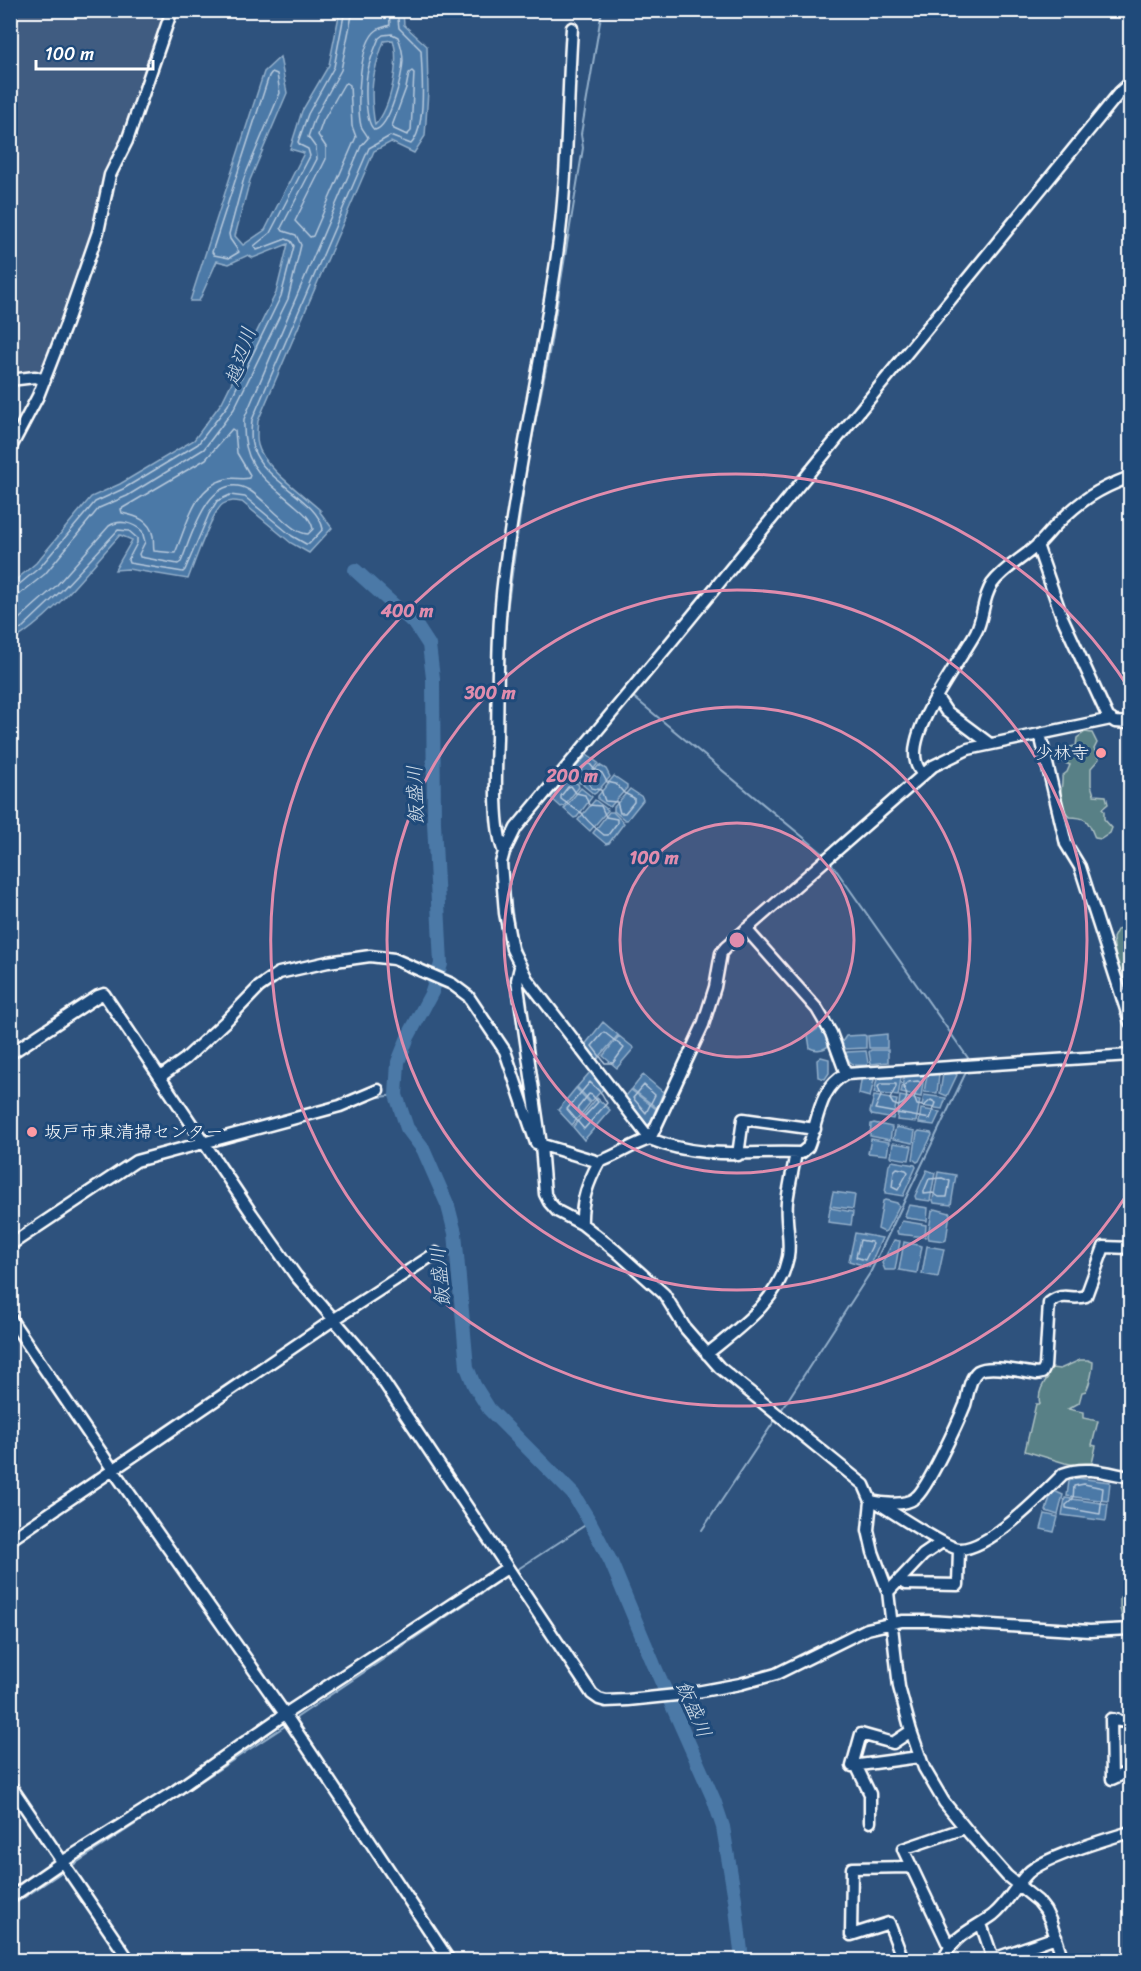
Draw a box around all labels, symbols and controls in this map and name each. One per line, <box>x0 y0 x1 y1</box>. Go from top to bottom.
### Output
scale bar <box>36 33 153 71</box>
text: 100 m <box>45 38 94 70</box>
water label: 越辺川 <box>214 322 266 391</box>
text: 400 m <box>380 595 433 627</box>
text: 300 m <box>463 677 516 709</box>
place label: 少林寺 <box>1035 737 1089 769</box>
marker: 少林寺 <box>1094 746 1108 760</box>
text: 200 m <box>545 760 598 792</box>
water label: 飯盛川 <box>397 764 434 826</box>
text: 100 m <box>630 842 679 874</box>
centre of rings <box>727 930 747 950</box>
place label: 坂戸市東清掃センター <box>44 1116 223 1148</box>
marker: 坂戸市東清掃センター <box>25 1125 39 1139</box>
water label: 飯盛川 <box>420 1246 461 1308</box>
water label: 飯盛川 <box>666 1675 721 1744</box>

